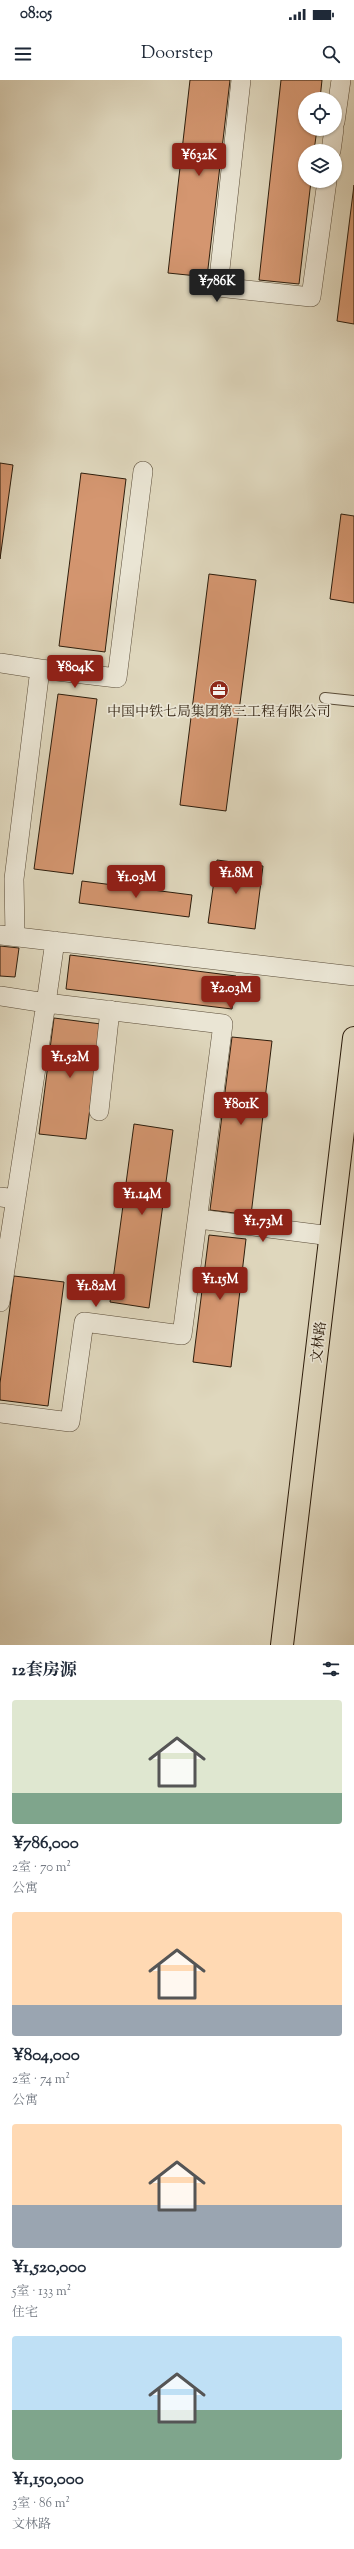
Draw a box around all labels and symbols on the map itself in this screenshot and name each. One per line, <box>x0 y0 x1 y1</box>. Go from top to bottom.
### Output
pin: ¥632K <box>171 143 227 177</box>
pin: ¥786K <box>189 269 245 303</box>
pin: ¥804K <box>47 655 103 689</box>
office icon: 中国中铁七局集团第三工程有限公司 <box>208 679 230 701</box>
place label: 中国中铁七局集团第三工程有限公司 <box>107 703 331 723</box>
pin: ¥1.8M <box>208 861 264 895</box>
pin: ¥1.03M <box>103 865 169 899</box>
pin: ¥2.03M <box>198 976 264 1010</box>
pin: ¥1.52M <box>37 1045 103 1079</box>
pin: ¥801K <box>213 1092 269 1126</box>
pin: ¥1.14M <box>109 1182 175 1216</box>
pin: ¥1.73M <box>230 1209 296 1243</box>
pin: ¥1.15M <box>187 1267 253 1301</box>
pin: ¥1.82M <box>63 1274 129 1308</box>
street label: 文林路 <box>308 1320 332 1364</box>

